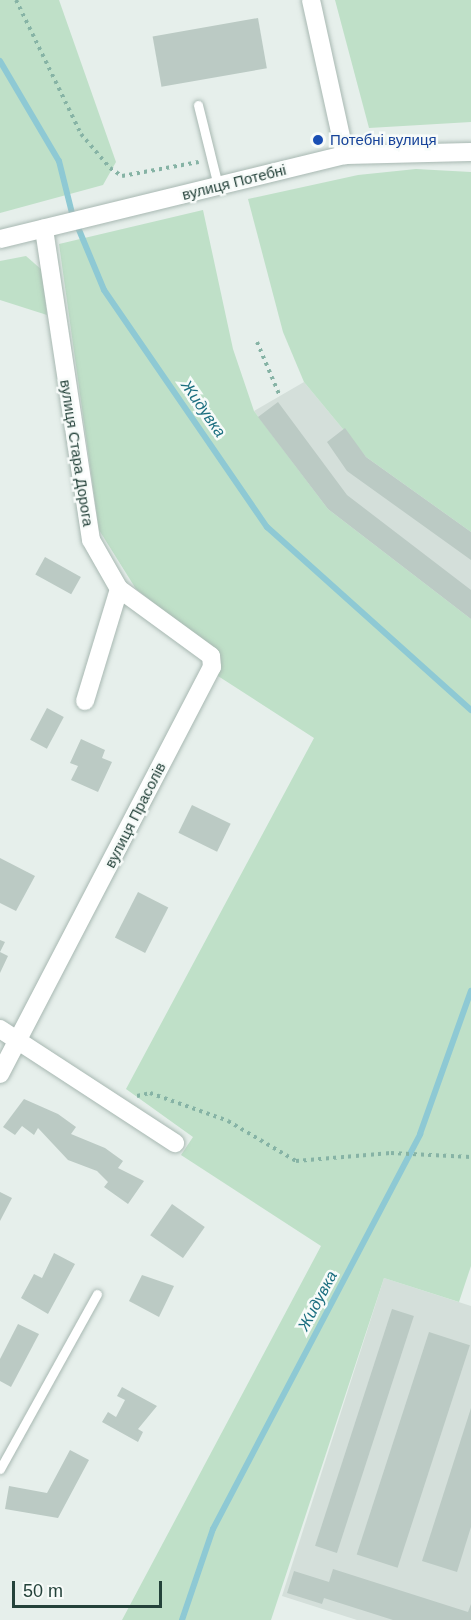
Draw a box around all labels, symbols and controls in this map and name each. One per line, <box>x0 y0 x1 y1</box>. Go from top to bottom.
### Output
place label: Потебні вулиця <box>330 131 437 149</box>
marker: Потебні вулиця <box>311 133 325 147</box>
street label: вулиця Потебні <box>180 160 288 204</box>
water label: Жидувка <box>176 377 230 441</box>
street label: вулиця Стара Дорога <box>57 378 97 528</box>
street label: вулиця Прасолів <box>101 759 169 871</box>
water label: Жидувка <box>294 1268 342 1334</box>
scale bar <box>15 1569 165 1607</box>
text: 50 m <box>23 1581 63 1601</box>

